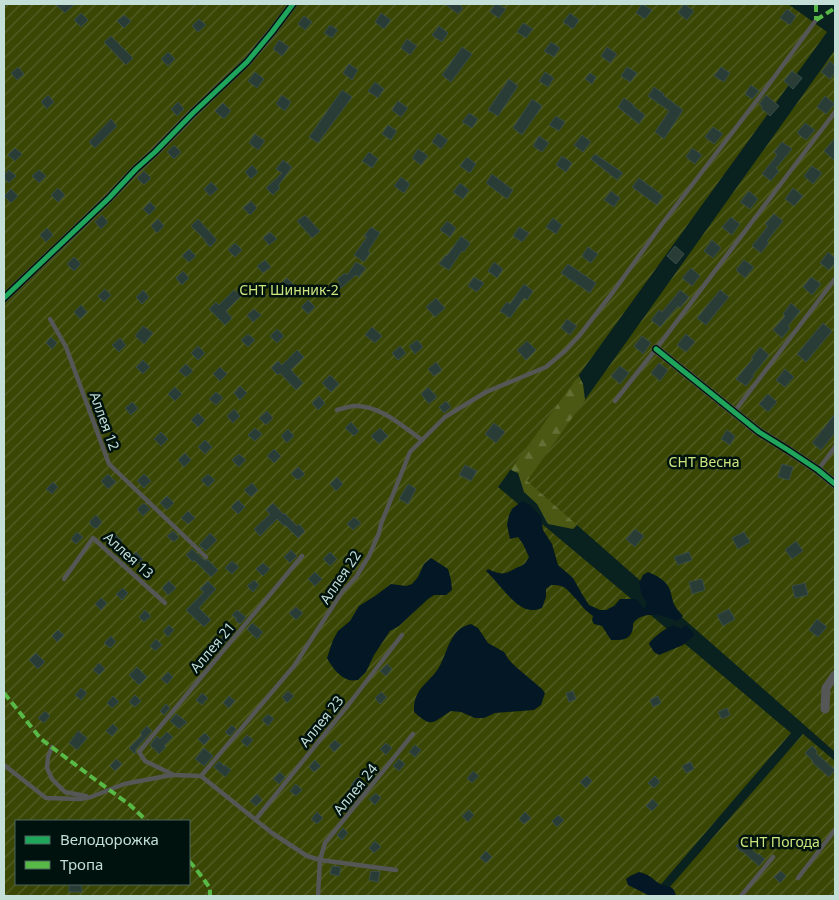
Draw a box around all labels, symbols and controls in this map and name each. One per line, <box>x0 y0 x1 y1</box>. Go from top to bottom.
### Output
park label: СНТ Шинник-2 <box>239 280 339 299</box>
street label: Аллея 12 <box>86 389 124 453</box>
park label: СНТ Весна <box>669 452 739 471</box>
street label: Аллея 13 <box>100 528 158 582</box>
street label: Аллея 22 <box>315 547 365 607</box>
street label: Аллея 21 <box>185 618 239 676</box>
street label: Аллея 23 <box>295 691 347 751</box>
street label: Аллея 24 <box>329 759 381 819</box>
legend <box>15 820 190 885</box>
text: Велодорожка <box>60 829 159 849</box>
park label: СНТ Погода <box>740 832 820 851</box>
text: Тропа <box>60 854 103 874</box>

